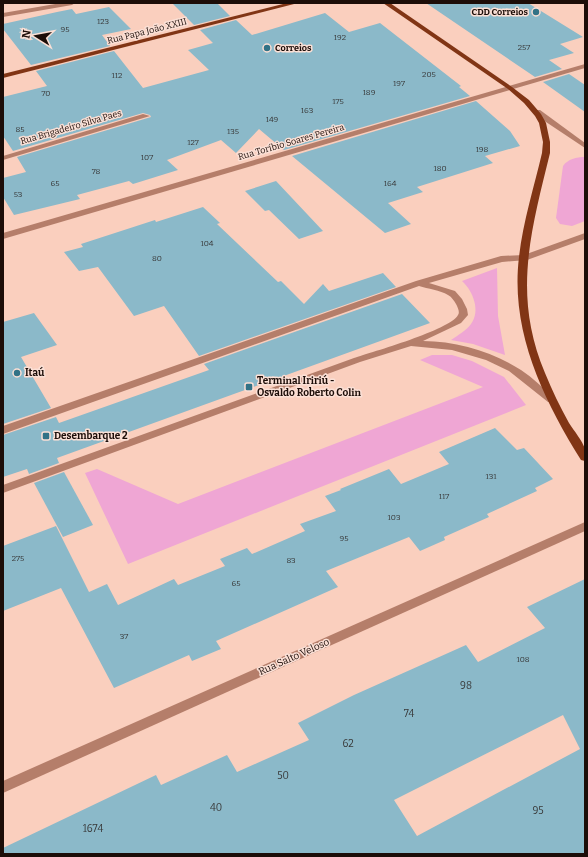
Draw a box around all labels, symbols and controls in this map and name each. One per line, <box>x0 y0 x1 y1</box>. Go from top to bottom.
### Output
place label: CDD Correios <box>472 7 529 17</box>
marker: CDD Correios <box>531 7 541 17</box>
north arrow <box>16 16 56 56</box>
street label: Rua Papa João XXIII <box>106 16 188 46</box>
house number: 123 <box>97 17 110 26</box>
house number: 95 <box>61 25 69 34</box>
text: N <box>19 28 34 40</box>
house number: 192 <box>334 33 346 42</box>
marker: Correios <box>262 43 272 53</box>
place label: Correios <box>275 43 312 53</box>
house number: 257 <box>518 43 530 52</box>
house number: 205 <box>422 70 436 79</box>
house number: 112 <box>112 71 122 80</box>
house number: 197 <box>393 79 405 88</box>
house number: 189 <box>363 88 376 97</box>
house number: 70 <box>42 89 51 98</box>
house number: 175 <box>332 97 344 106</box>
house number: 163 <box>301 106 314 115</box>
street label: Rua Brigadeiro Silva Paes <box>19 108 123 146</box>
house number: 149 <box>266 115 279 124</box>
street label: Rua Toríbio Soares Pereira <box>237 122 345 162</box>
house number: 85 <box>15 125 25 134</box>
house number: 135 <box>227 127 239 136</box>
house number: 127 <box>187 138 199 147</box>
house number: 198 <box>476 145 489 154</box>
house number: 107 <box>141 153 153 162</box>
house number: 180 <box>433 164 447 173</box>
house number: 78 <box>92 167 101 176</box>
house number: 65 <box>51 179 59 188</box>
house number: 164 <box>384 179 397 188</box>
house number: 53 <box>14 190 23 199</box>
house number: 104 <box>200 239 214 248</box>
house number: 80 <box>152 254 162 263</box>
place label: Itaú <box>25 366 45 379</box>
marker: Itaú <box>12 368 22 378</box>
place label: Terminal Iririú - Osvaldo Roberto Colin <box>257 374 361 399</box>
marker: Terminal Iririú - Osvaldo Roberto Colin <box>244 382 254 392</box>
place label: Desembarque 2 <box>54 430 128 442</box>
marker: Desembarque 2 <box>41 431 51 441</box>
house number: 131 <box>485 472 497 481</box>
house number: 117 <box>439 492 449 501</box>
house number: 103 <box>388 513 401 522</box>
house number: 95 <box>340 534 348 543</box>
house number: 275 <box>12 554 24 563</box>
house number: 83 <box>286 556 296 565</box>
house number: 65 <box>232 579 240 588</box>
house number: 37 <box>120 632 128 641</box>
street label: Rua Salto Veloso <box>257 636 332 678</box>
house number: 108 <box>516 655 530 664</box>
house number: 98 <box>460 680 472 692</box>
house number: 74 <box>404 708 415 720</box>
house number: 62 <box>342 738 354 750</box>
house number: 50 <box>277 770 289 782</box>
house number: 40 <box>210 802 222 814</box>
house number: 95 <box>532 805 544 817</box>
house number: 1674 <box>83 823 103 835</box>

